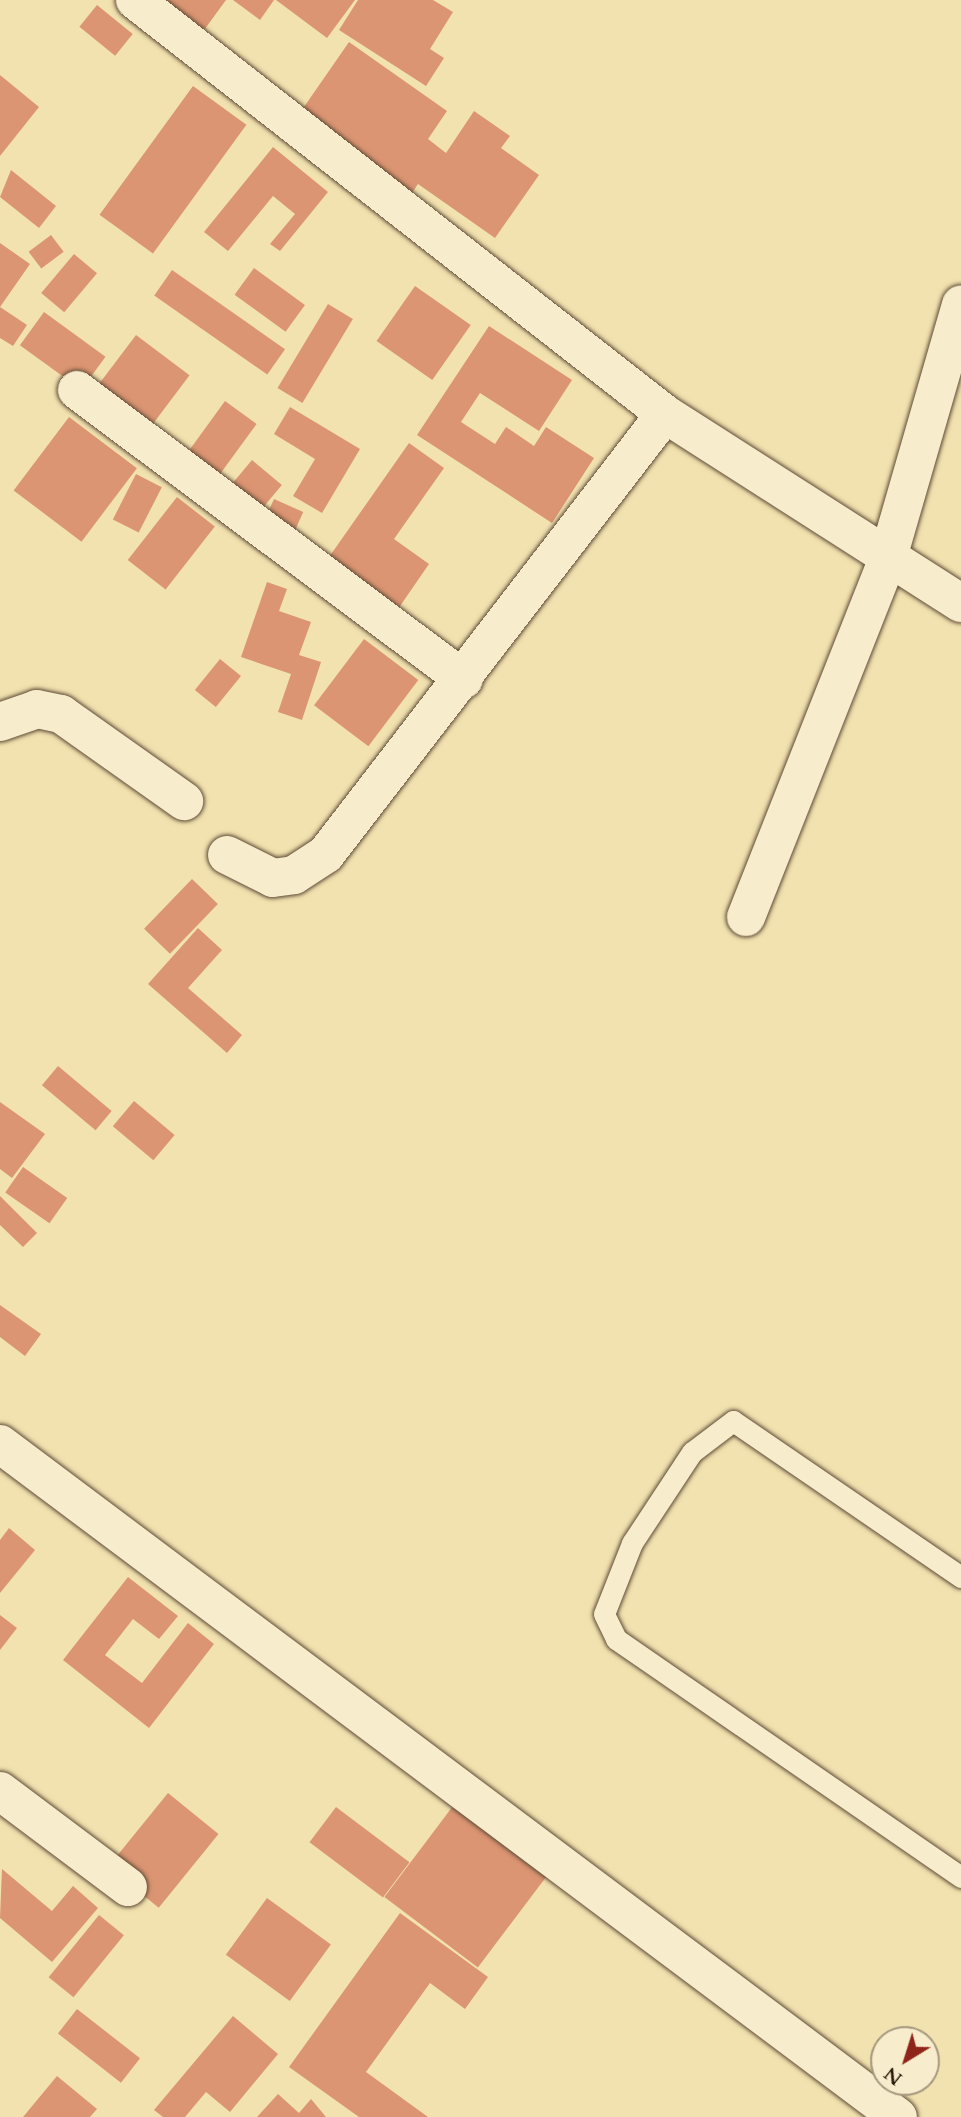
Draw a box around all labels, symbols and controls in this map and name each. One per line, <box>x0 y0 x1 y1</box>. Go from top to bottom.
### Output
north arrow <box>870 2026 940 2096</box>
text: N <box>879 2061 908 2091</box>

